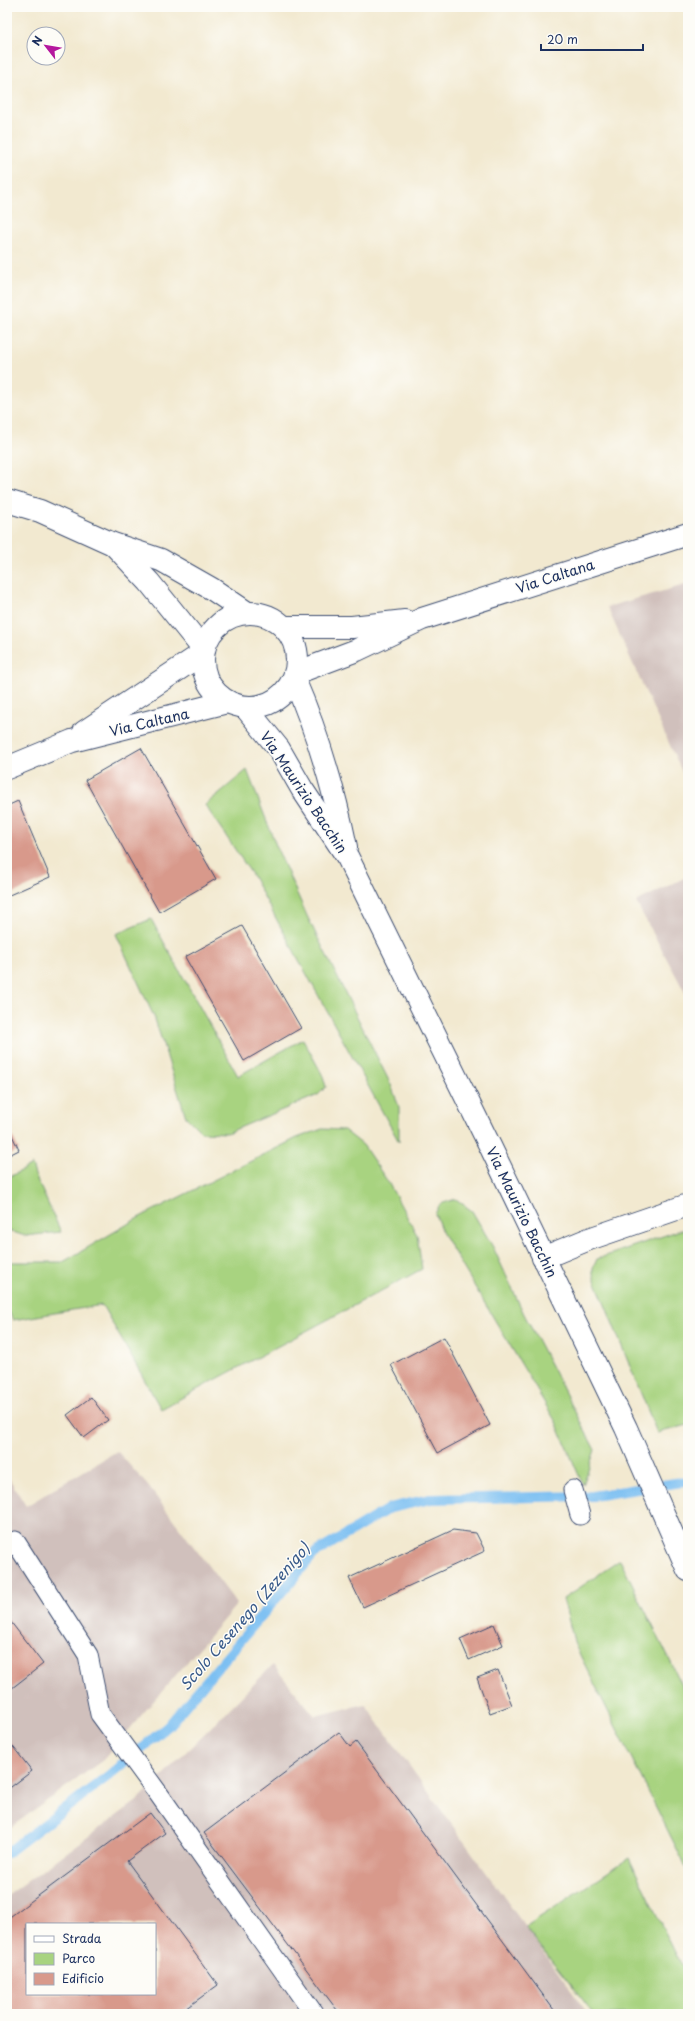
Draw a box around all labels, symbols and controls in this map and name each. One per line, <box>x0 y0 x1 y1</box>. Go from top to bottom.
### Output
north arrow <box>26 26 66 66</box>
scale bar <box>541 26 643 52</box>
text: 20 m <box>547 30 578 48</box>
text: N <box>27 32 47 49</box>
street label: Via Caltana <box>513 553 597 599</box>
street label: Via Caltana <box>107 703 191 741</box>
street label: Via Maurizio Bacchin <box>255 727 353 857</box>
street label: Via Maurizio Bacchin <box>481 1143 563 1281</box>
water label: Scolo Cesenego (Zezenigo) <box>173 1536 315 1695</box>
legend <box>26 1923 156 1995</box>
text: Strada <box>62 1929 102 1947</box>
text: Parco <box>62 1949 96 1967</box>
text: Edificio <box>62 1969 104 1987</box>

